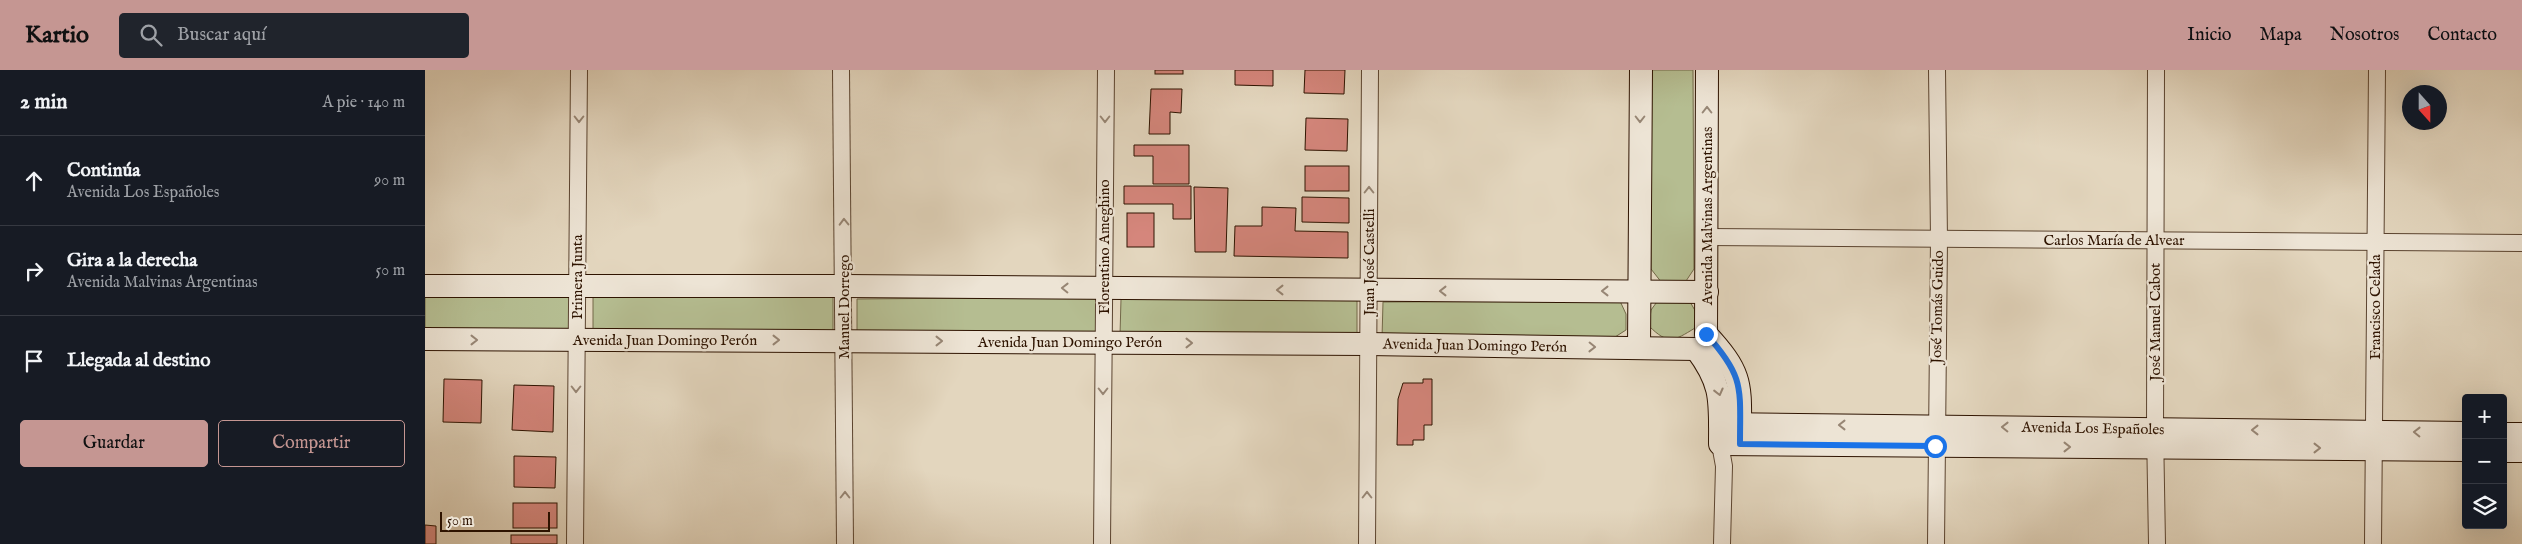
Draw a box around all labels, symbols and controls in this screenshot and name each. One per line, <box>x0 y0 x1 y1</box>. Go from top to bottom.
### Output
search box <box>119 13 469 58</box>
text: Kartio <box>25 20 89 51</box>
icon: search <box>137 21 165 49</box>
text: Buscar aquí <box>177 23 266 47</box>
text: Inicio <box>2187 24 2232 47</box>
text: Mapa <box>2260 24 2302 47</box>
text: Nosotros <box>2330 24 2399 47</box>
text: Contacto <box>2427 24 2497 47</box>
north arrow <box>2402 85 2447 130</box>
text: 2 min <box>20 89 67 116</box>
text: A pie · 140 m <box>323 93 405 113</box>
one-way arrow <box>1702 106 1712 114</box>
one-way arrow <box>574 115 584 123</box>
one-way arrow <box>1100 115 1110 123</box>
one-way arrow <box>1635 115 1645 123</box>
street label: Avenida Malvinas Argentinas <box>1698 127 1717 306</box>
text: Continúa <box>67 159 141 183</box>
icon: ahead <box>20 167 48 195</box>
text: 90 m <box>374 171 405 191</box>
street label: Florentino Ameghino <box>1095 179 1114 315</box>
text: Avenida Los Españoles <box>67 183 219 203</box>
one-way arrow <box>1364 186 1374 194</box>
street label: Juan José Castelli <box>1360 208 1379 318</box>
one-way arrow <box>838 218 849 226</box>
street label: Carlos María de Alvear <box>2044 231 2185 250</box>
street label: Primera Junta <box>568 234 587 319</box>
text: Gira a la derecha <box>67 249 197 273</box>
street label: José Tomás Guido <box>1927 250 1948 366</box>
street label: Francisco Celada <box>2366 254 2385 360</box>
street label: Manuel Dorrego <box>835 255 854 359</box>
icon: right <box>20 257 48 285</box>
text: 50 m <box>376 261 405 281</box>
street label: José Manuel Cabot <box>2146 263 2165 383</box>
text: Avenida Malvinas Argentinas <box>67 273 258 293</box>
one-way arrow <box>1061 283 1069 294</box>
one-way arrow <box>1276 285 1284 295</box>
one-way arrow <box>1439 286 1446 296</box>
one-way arrow <box>1601 286 1609 297</box>
route end <box>1695 323 1718 346</box>
street label: Avenida Juan Domingo Perón <box>572 331 757 350</box>
street label: Avenida Juan Domingo Perón <box>977 333 1162 352</box>
street label: Avenida Juan Domingo Perón <box>1382 334 1567 357</box>
one-way arrow <box>470 335 478 345</box>
one-way arrow <box>772 335 780 345</box>
one-way arrow <box>935 336 943 346</box>
one-way arrow <box>1185 338 1193 348</box>
one-way arrow <box>1588 342 1596 352</box>
icon: arrive <box>20 347 48 375</box>
text: Llegada al destino <box>67 349 210 373</box>
one-way arrow <box>571 385 582 393</box>
one-way arrow <box>1713 387 1724 396</box>
one-way arrow <box>1098 388 1108 396</box>
map controls <box>2462 394 2507 529</box>
button: + <box>2462 394 2507 439</box>
street label: Avenida Los Españoles <box>2020 418 2165 439</box>
button: Guardar <box>20 420 208 467</box>
button: Compartir <box>218 420 405 467</box>
one-way arrow <box>1838 420 1846 430</box>
one-way arrow <box>2000 422 2008 432</box>
one-way arrow <box>2250 425 2258 435</box>
one-way arrow <box>2413 427 2420 437</box>
route start <box>1924 435 1947 458</box>
button: − <box>2462 439 2507 484</box>
one-way arrow <box>2063 442 2071 453</box>
one-way arrow <box>2313 443 2321 453</box>
button: layers <box>2462 484 2507 529</box>
one-way arrow <box>840 491 850 499</box>
one-way arrow <box>1362 491 1372 499</box>
scale bar <box>440 509 550 532</box>
text: 50 m <box>447 512 473 530</box>

